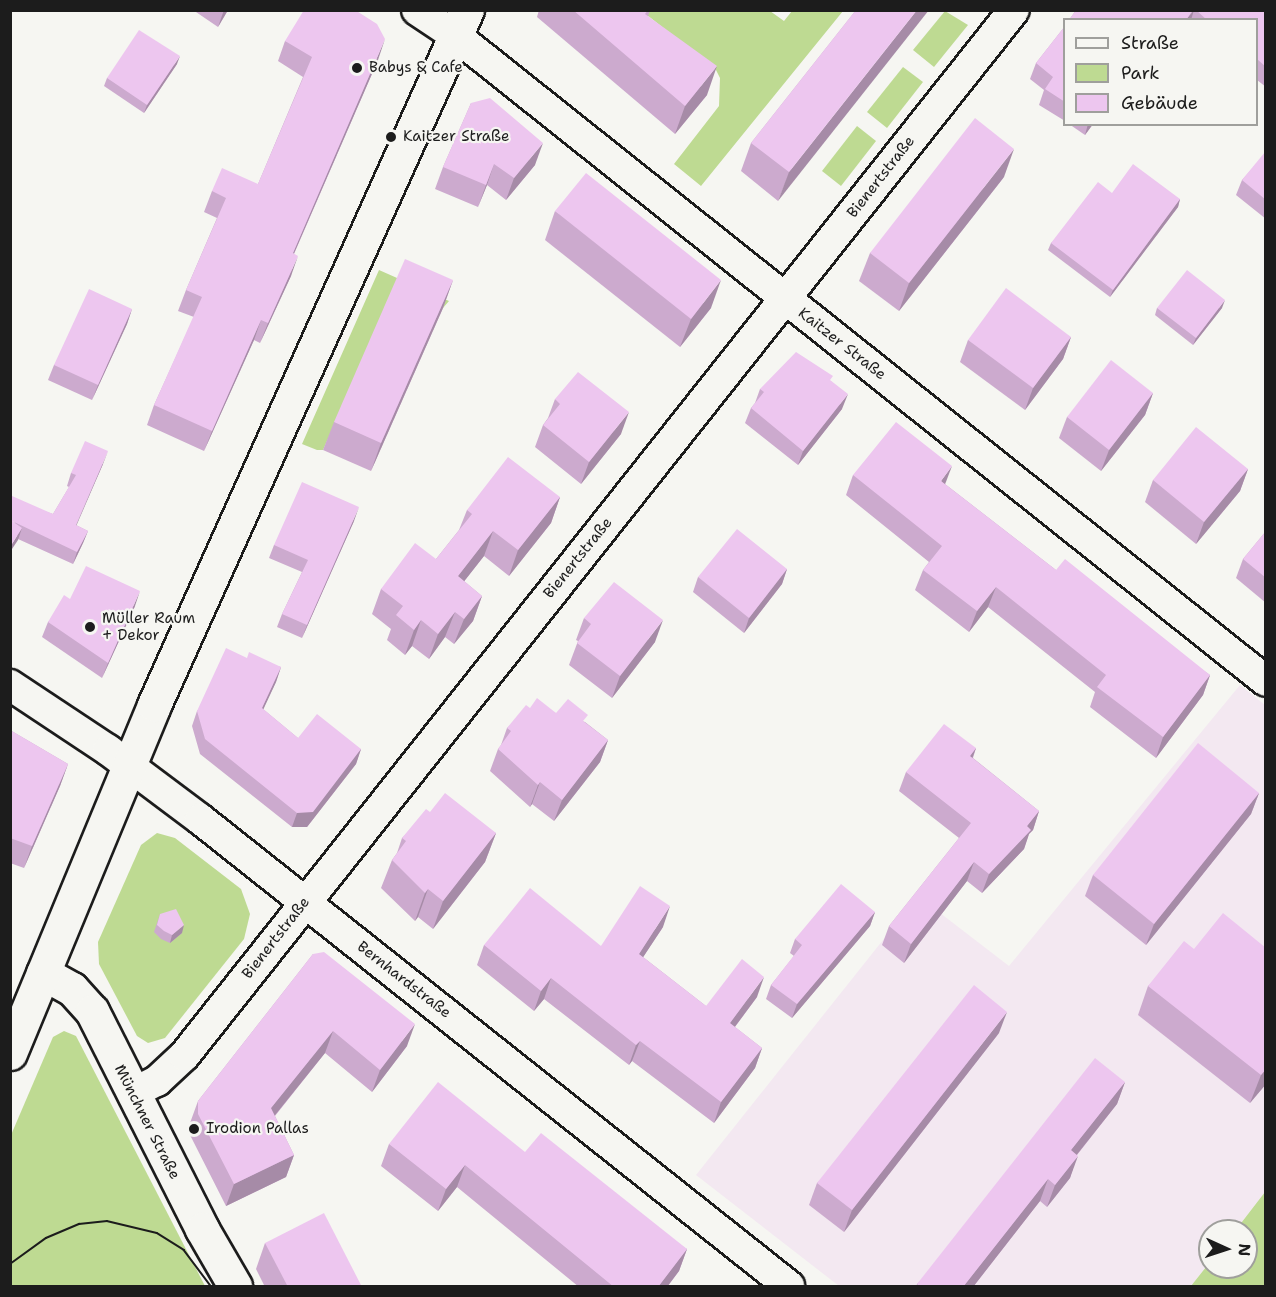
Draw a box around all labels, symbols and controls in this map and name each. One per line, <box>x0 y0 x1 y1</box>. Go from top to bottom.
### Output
legend <box>1063 18 1258 126</box>
text: Straße <box>1121 31 1179 55</box>
place label: Babys & Cafe <box>369 59 463 77</box>
marker: Babys & Cafe <box>350 61 364 75</box>
text: Park <box>1121 61 1160 85</box>
text: Gebäude <box>1121 91 1198 115</box>
place label: Kaitzer Straße <box>403 128 509 146</box>
marker: Kaitzer Straße <box>384 130 398 144</box>
street label: Bienertstraße <box>843 132 919 222</box>
street label: Kaitzer Straße <box>795 304 889 384</box>
street label: Bienertstraße <box>540 514 616 602</box>
place label: Müller Raum + Dekor <box>102 609 195 644</box>
marker: Müller Raum + Dekor <box>83 620 97 634</box>
street label: Bienertstraße <box>238 893 314 983</box>
street label: Bernhardstraße <box>354 938 454 1022</box>
street label: Münchner Straße <box>110 1062 184 1182</box>
place label: Irodion Pallas <box>206 1120 309 1138</box>
marker: Irodion Pallas <box>187 1122 201 1136</box>
north arrow <box>1198 1219 1258 1279</box>
text: N <box>1234 1243 1255 1257</box>

